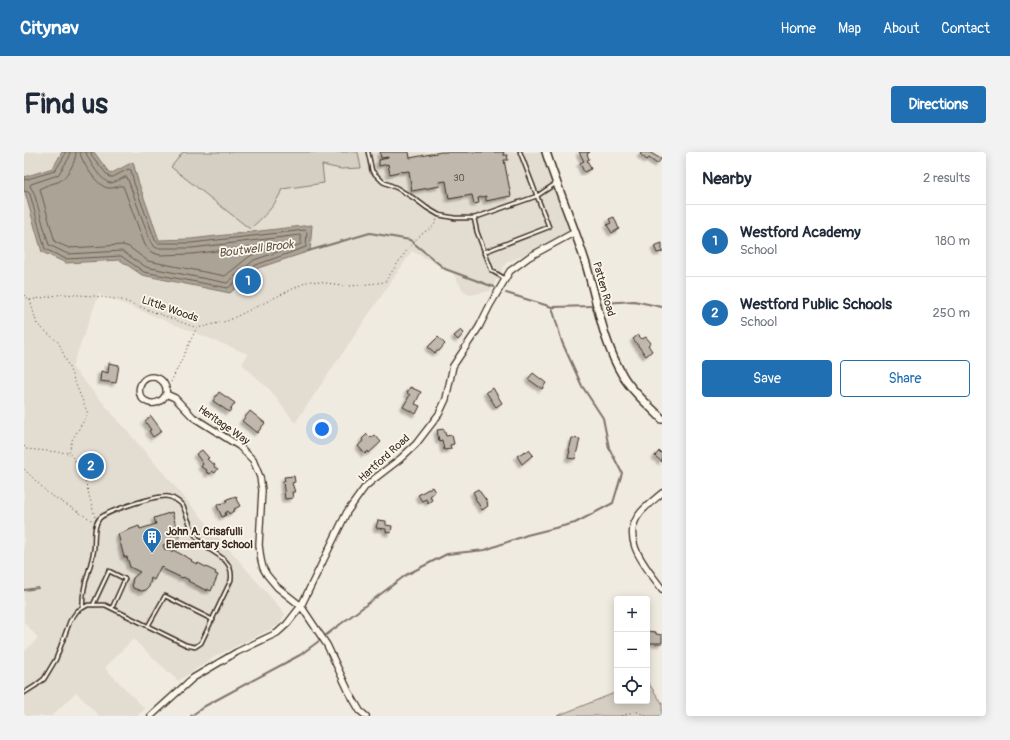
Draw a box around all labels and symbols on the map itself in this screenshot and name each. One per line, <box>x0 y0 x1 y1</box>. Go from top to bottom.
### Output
house number: 30 <box>453 173 465 184</box>
water label: Boutwell Brook <box>218 237 295 261</box>
street label: Patten Road <box>590 260 618 318</box>
pin: 1 <box>235 266 261 296</box>
street label: Little Woods <box>140 293 200 325</box>
street label: Heritage Way <box>196 402 253 448</box>
your location <box>312 419 332 439</box>
street label: Hartford Road <box>356 432 412 484</box>
pin: 2 <box>78 451 104 481</box>
place label: John A. Crisafulli Elementary School <box>166 525 253 551</box>
building icon: John A. Crisafulli Elementary School <box>141 526 163 554</box>

